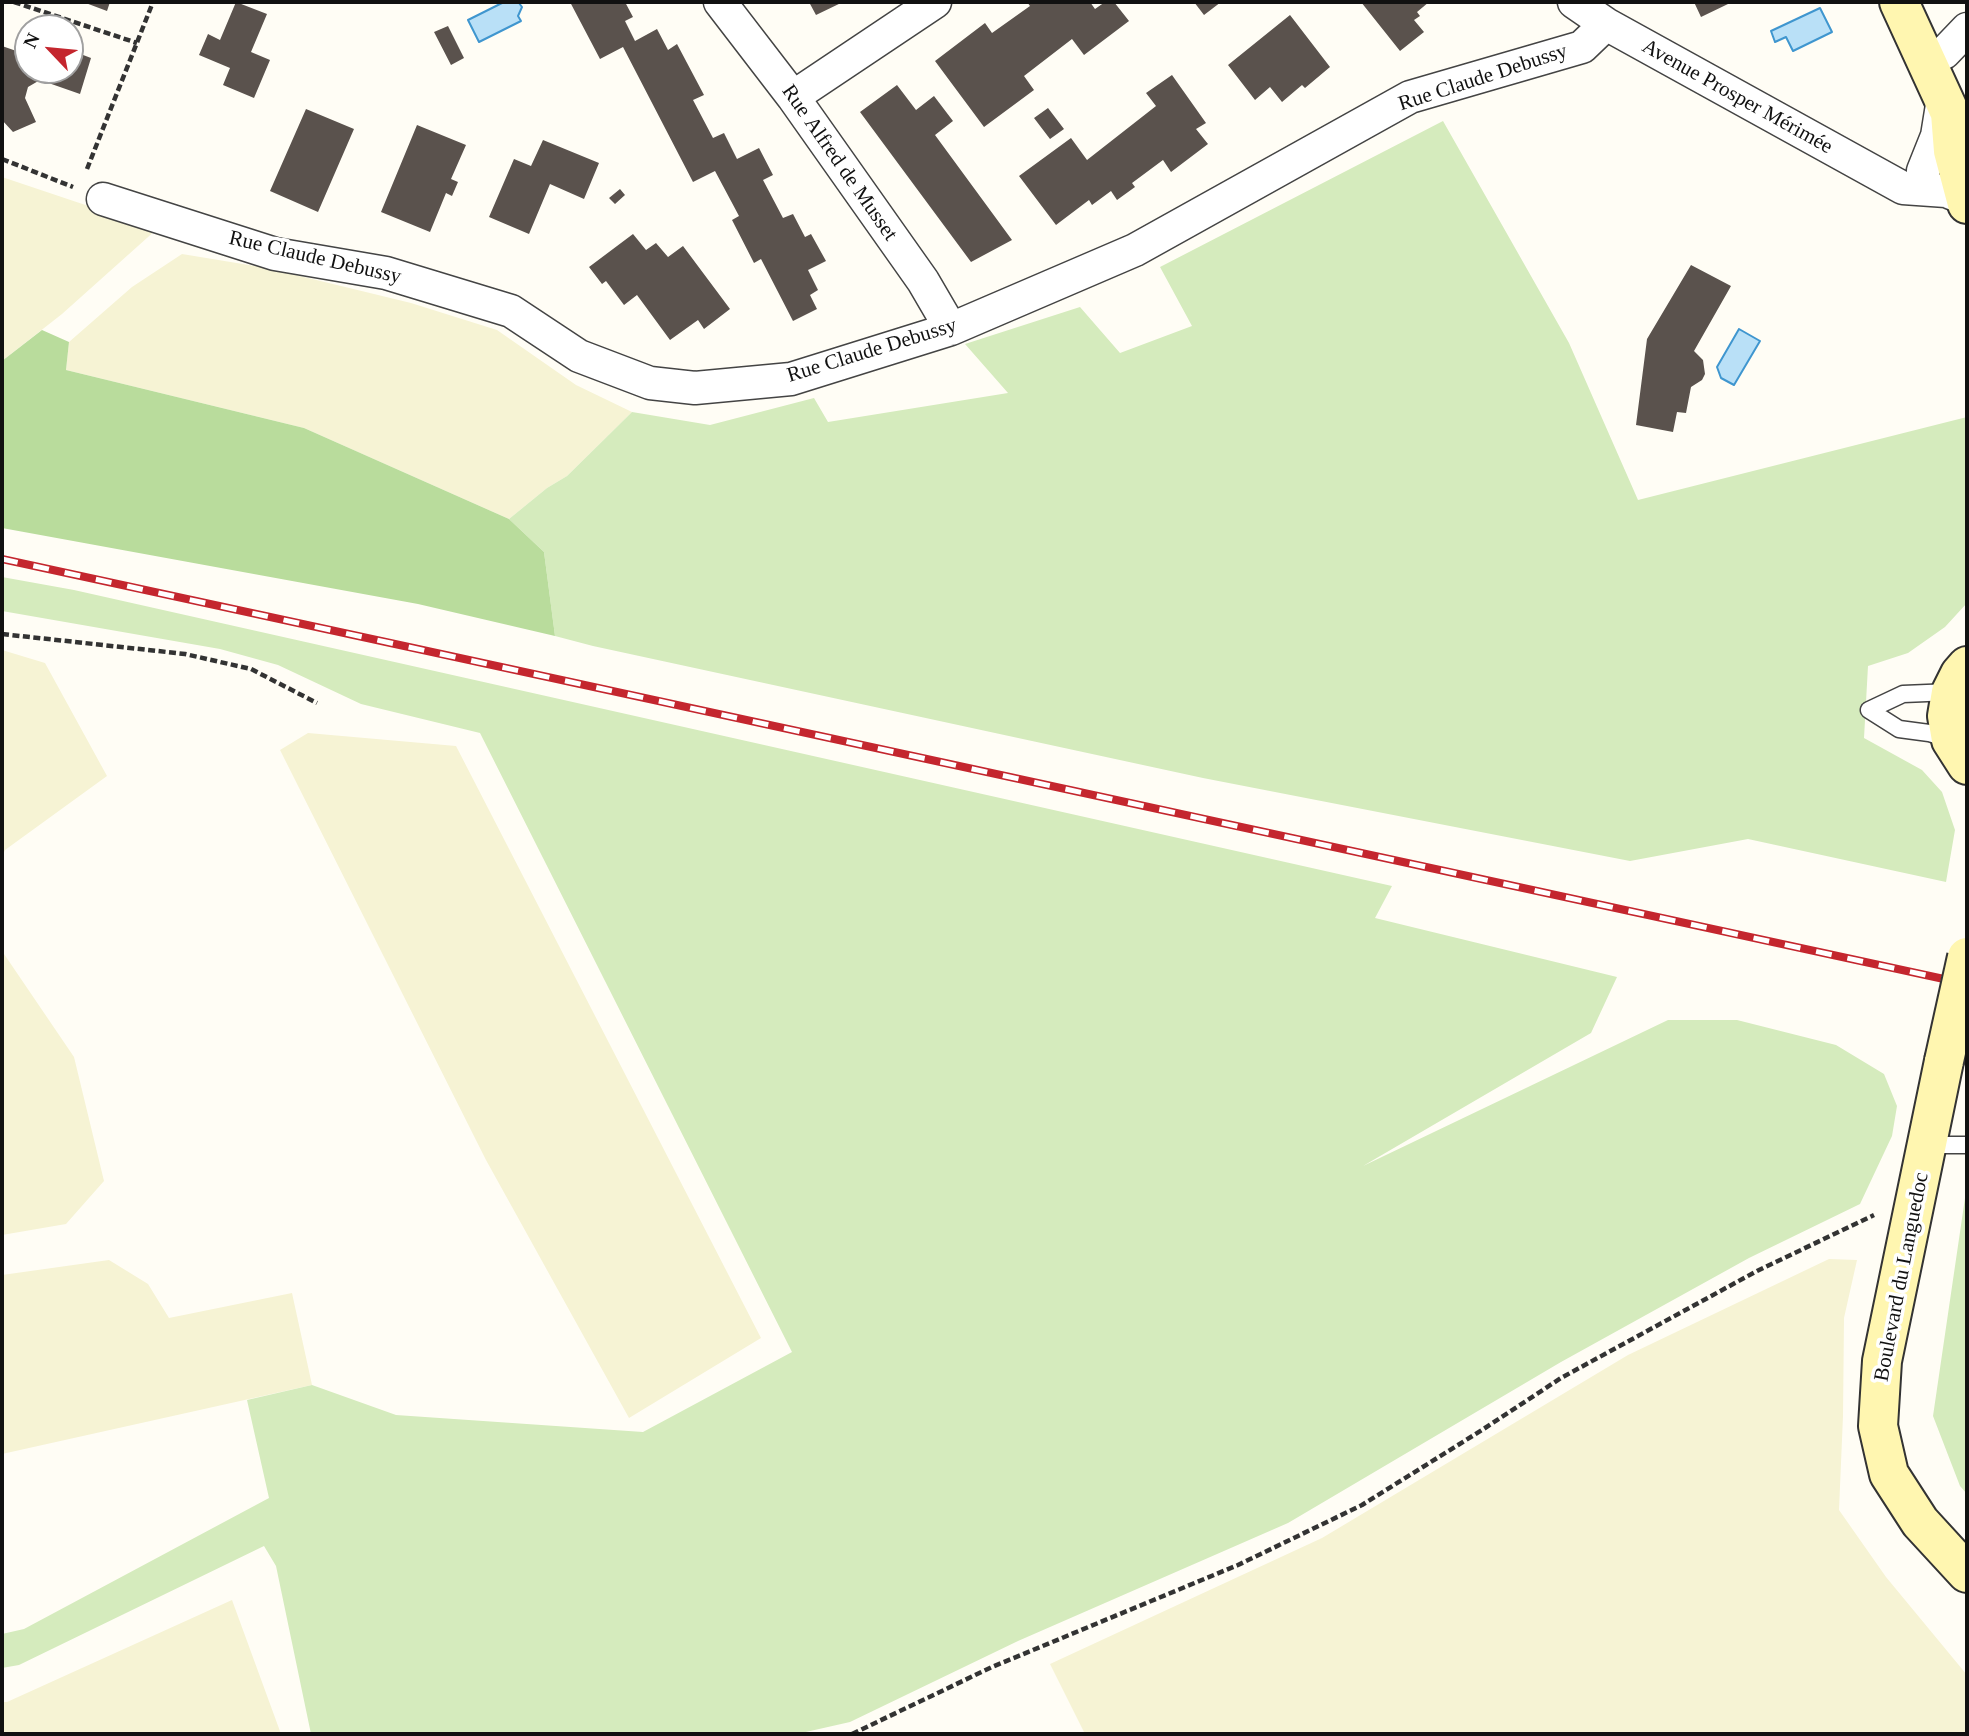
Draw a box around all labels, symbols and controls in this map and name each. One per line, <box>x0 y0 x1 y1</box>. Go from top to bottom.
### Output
north arrow <box>14 14 84 84</box>
text: N <box>19 30 44 51</box>
street label: Avenue Prosper Mérimée <box>1637 34 1837 160</box>
street label: Rue Claude Debussy <box>1395 39 1571 117</box>
street label: Rue Alfred de Musset <box>776 80 902 246</box>
street label: Rue Claude Debussy <box>226 226 404 290</box>
street label: Rue Claude Debussy <box>784 313 960 389</box>
street label: Boulevard du Languedoc <box>1869 1170 1935 1384</box>

